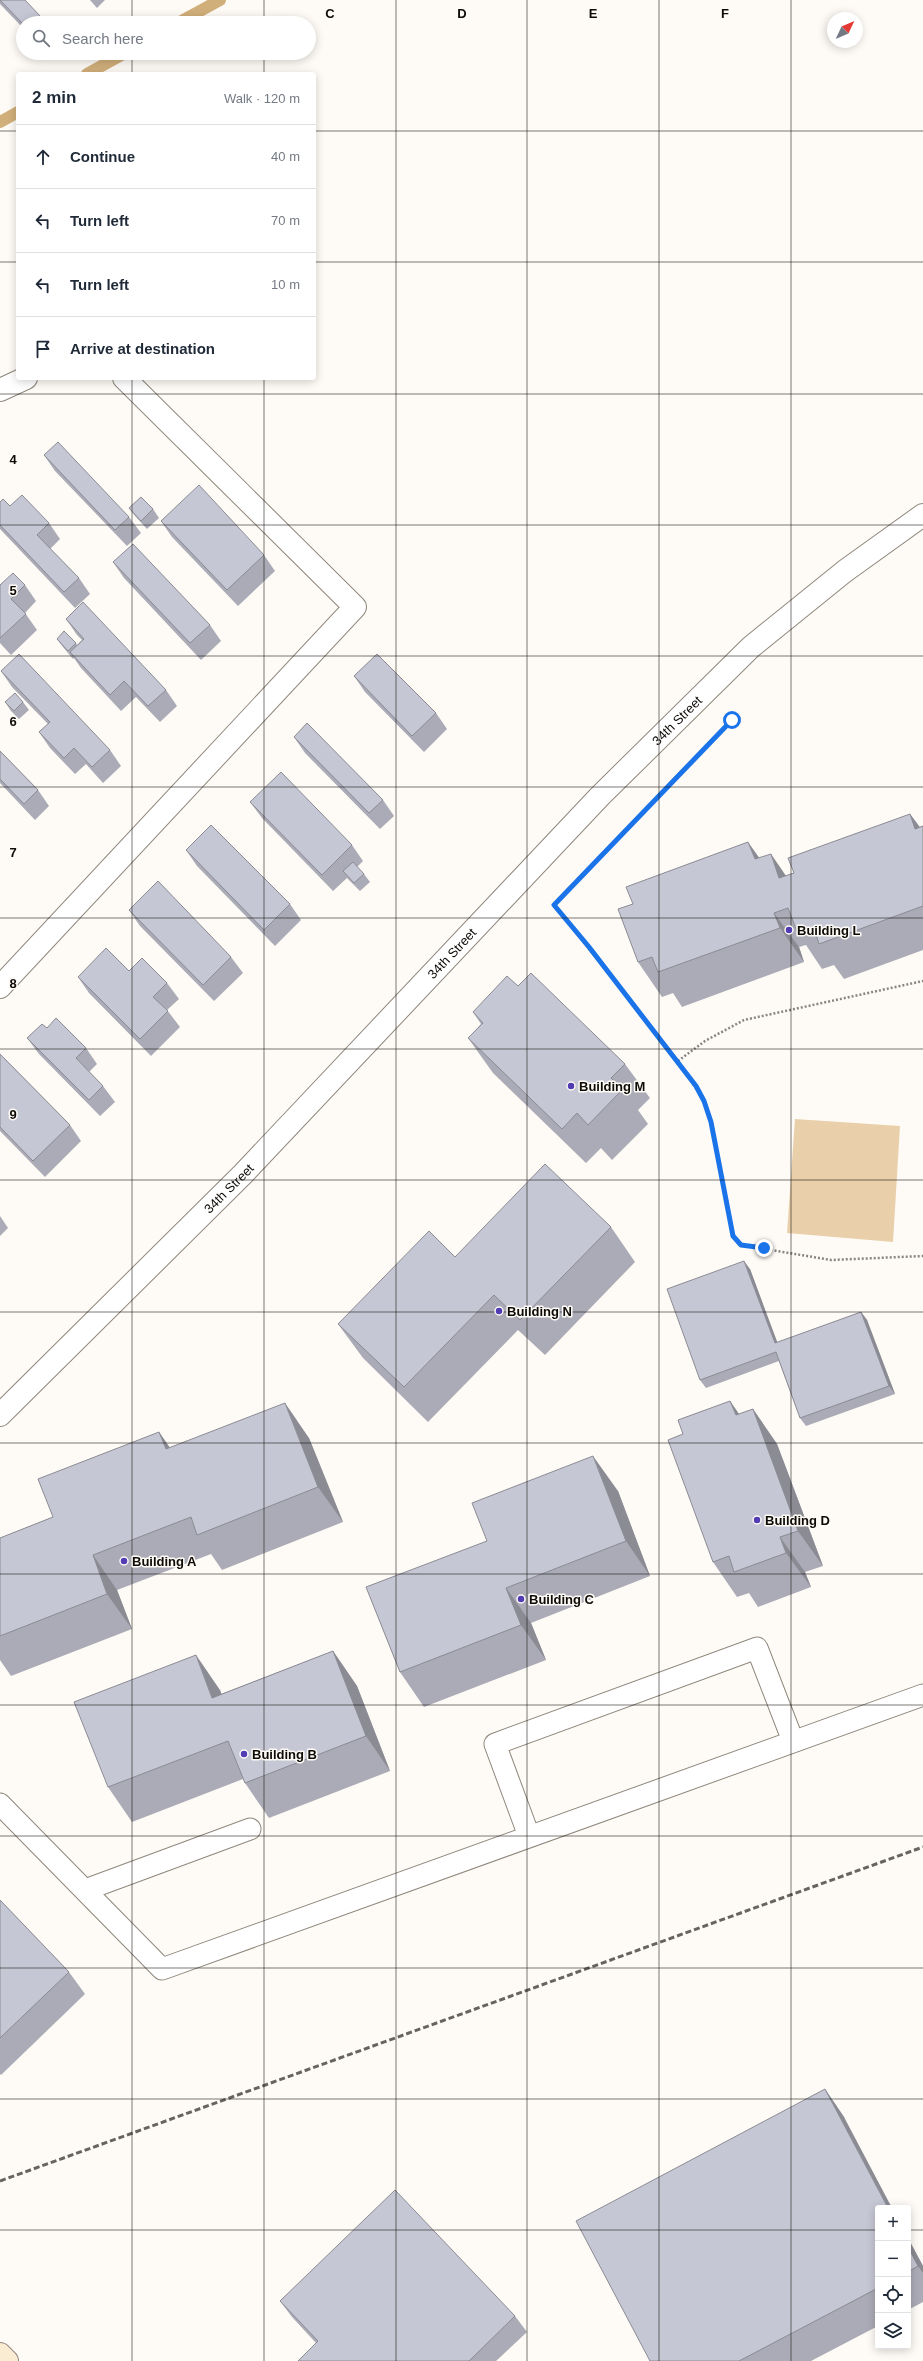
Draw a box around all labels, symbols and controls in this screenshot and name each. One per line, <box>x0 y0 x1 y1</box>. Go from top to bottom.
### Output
text: C <box>325 6 335 21</box>
text: D <box>457 6 467 21</box>
text: E <box>589 6 598 21</box>
text: F <box>721 6 729 21</box>
north arrow <box>827 12 863 48</box>
search box <box>16 16 316 60</box>
icon: search <box>30 27 52 49</box>
text: Search here <box>62 30 144 47</box>
text: 2 min <box>32 88 76 107</box>
text: Walk · 120 m <box>224 91 300 106</box>
icon: ahead <box>32 146 54 168</box>
text: Continue <box>70 148 135 165</box>
text: 40 m <box>271 149 300 164</box>
icon: left <box>32 210 54 232</box>
text: Turn left <box>70 212 129 229</box>
text: 70 m <box>271 213 300 228</box>
icon: left <box>32 274 54 296</box>
text: Turn left <box>70 276 129 293</box>
text: 10 m <box>271 277 300 292</box>
icon: arrive <box>32 338 54 360</box>
text: Arrive at destination <box>70 340 215 357</box>
text: 4 <box>9 452 17 467</box>
text: 5 <box>9 583 17 598</box>
street label: 34th Street <box>649 693 705 748</box>
route start <box>723 711 741 729</box>
text: 6 <box>9 714 17 729</box>
text: 7 <box>9 845 17 860</box>
place label: Building L <box>797 923 861 938</box>
street label: 34th Street <box>425 925 480 982</box>
marker: Building L <box>784 925 794 935</box>
text: 8 <box>9 976 17 991</box>
place label: Building M <box>579 1079 645 1094</box>
marker: Building M <box>566 1081 576 1091</box>
text: 9 <box>9 1107 17 1122</box>
street label: 34th Street <box>201 1160 257 1216</box>
route end <box>755 1239 773 1257</box>
place label: Building N <box>507 1304 572 1319</box>
marker: Building N <box>494 1306 504 1316</box>
place label: Building D <box>765 1513 830 1528</box>
marker: Building D <box>752 1515 762 1525</box>
place label: Building A <box>132 1554 197 1569</box>
marker: Building A <box>119 1556 129 1566</box>
place label: Building C <box>529 1592 595 1607</box>
marker: Building C <box>516 1594 526 1604</box>
place label: Building B <box>252 1747 317 1762</box>
marker: Building B <box>239 1749 249 1759</box>
map controls <box>875 2205 911 2349</box>
button: + <box>875 2205 911 2241</box>
button: − <box>875 2241 911 2277</box>
button: locate <box>875 2277 911 2313</box>
button: layers <box>875 2313 911 2349</box>

